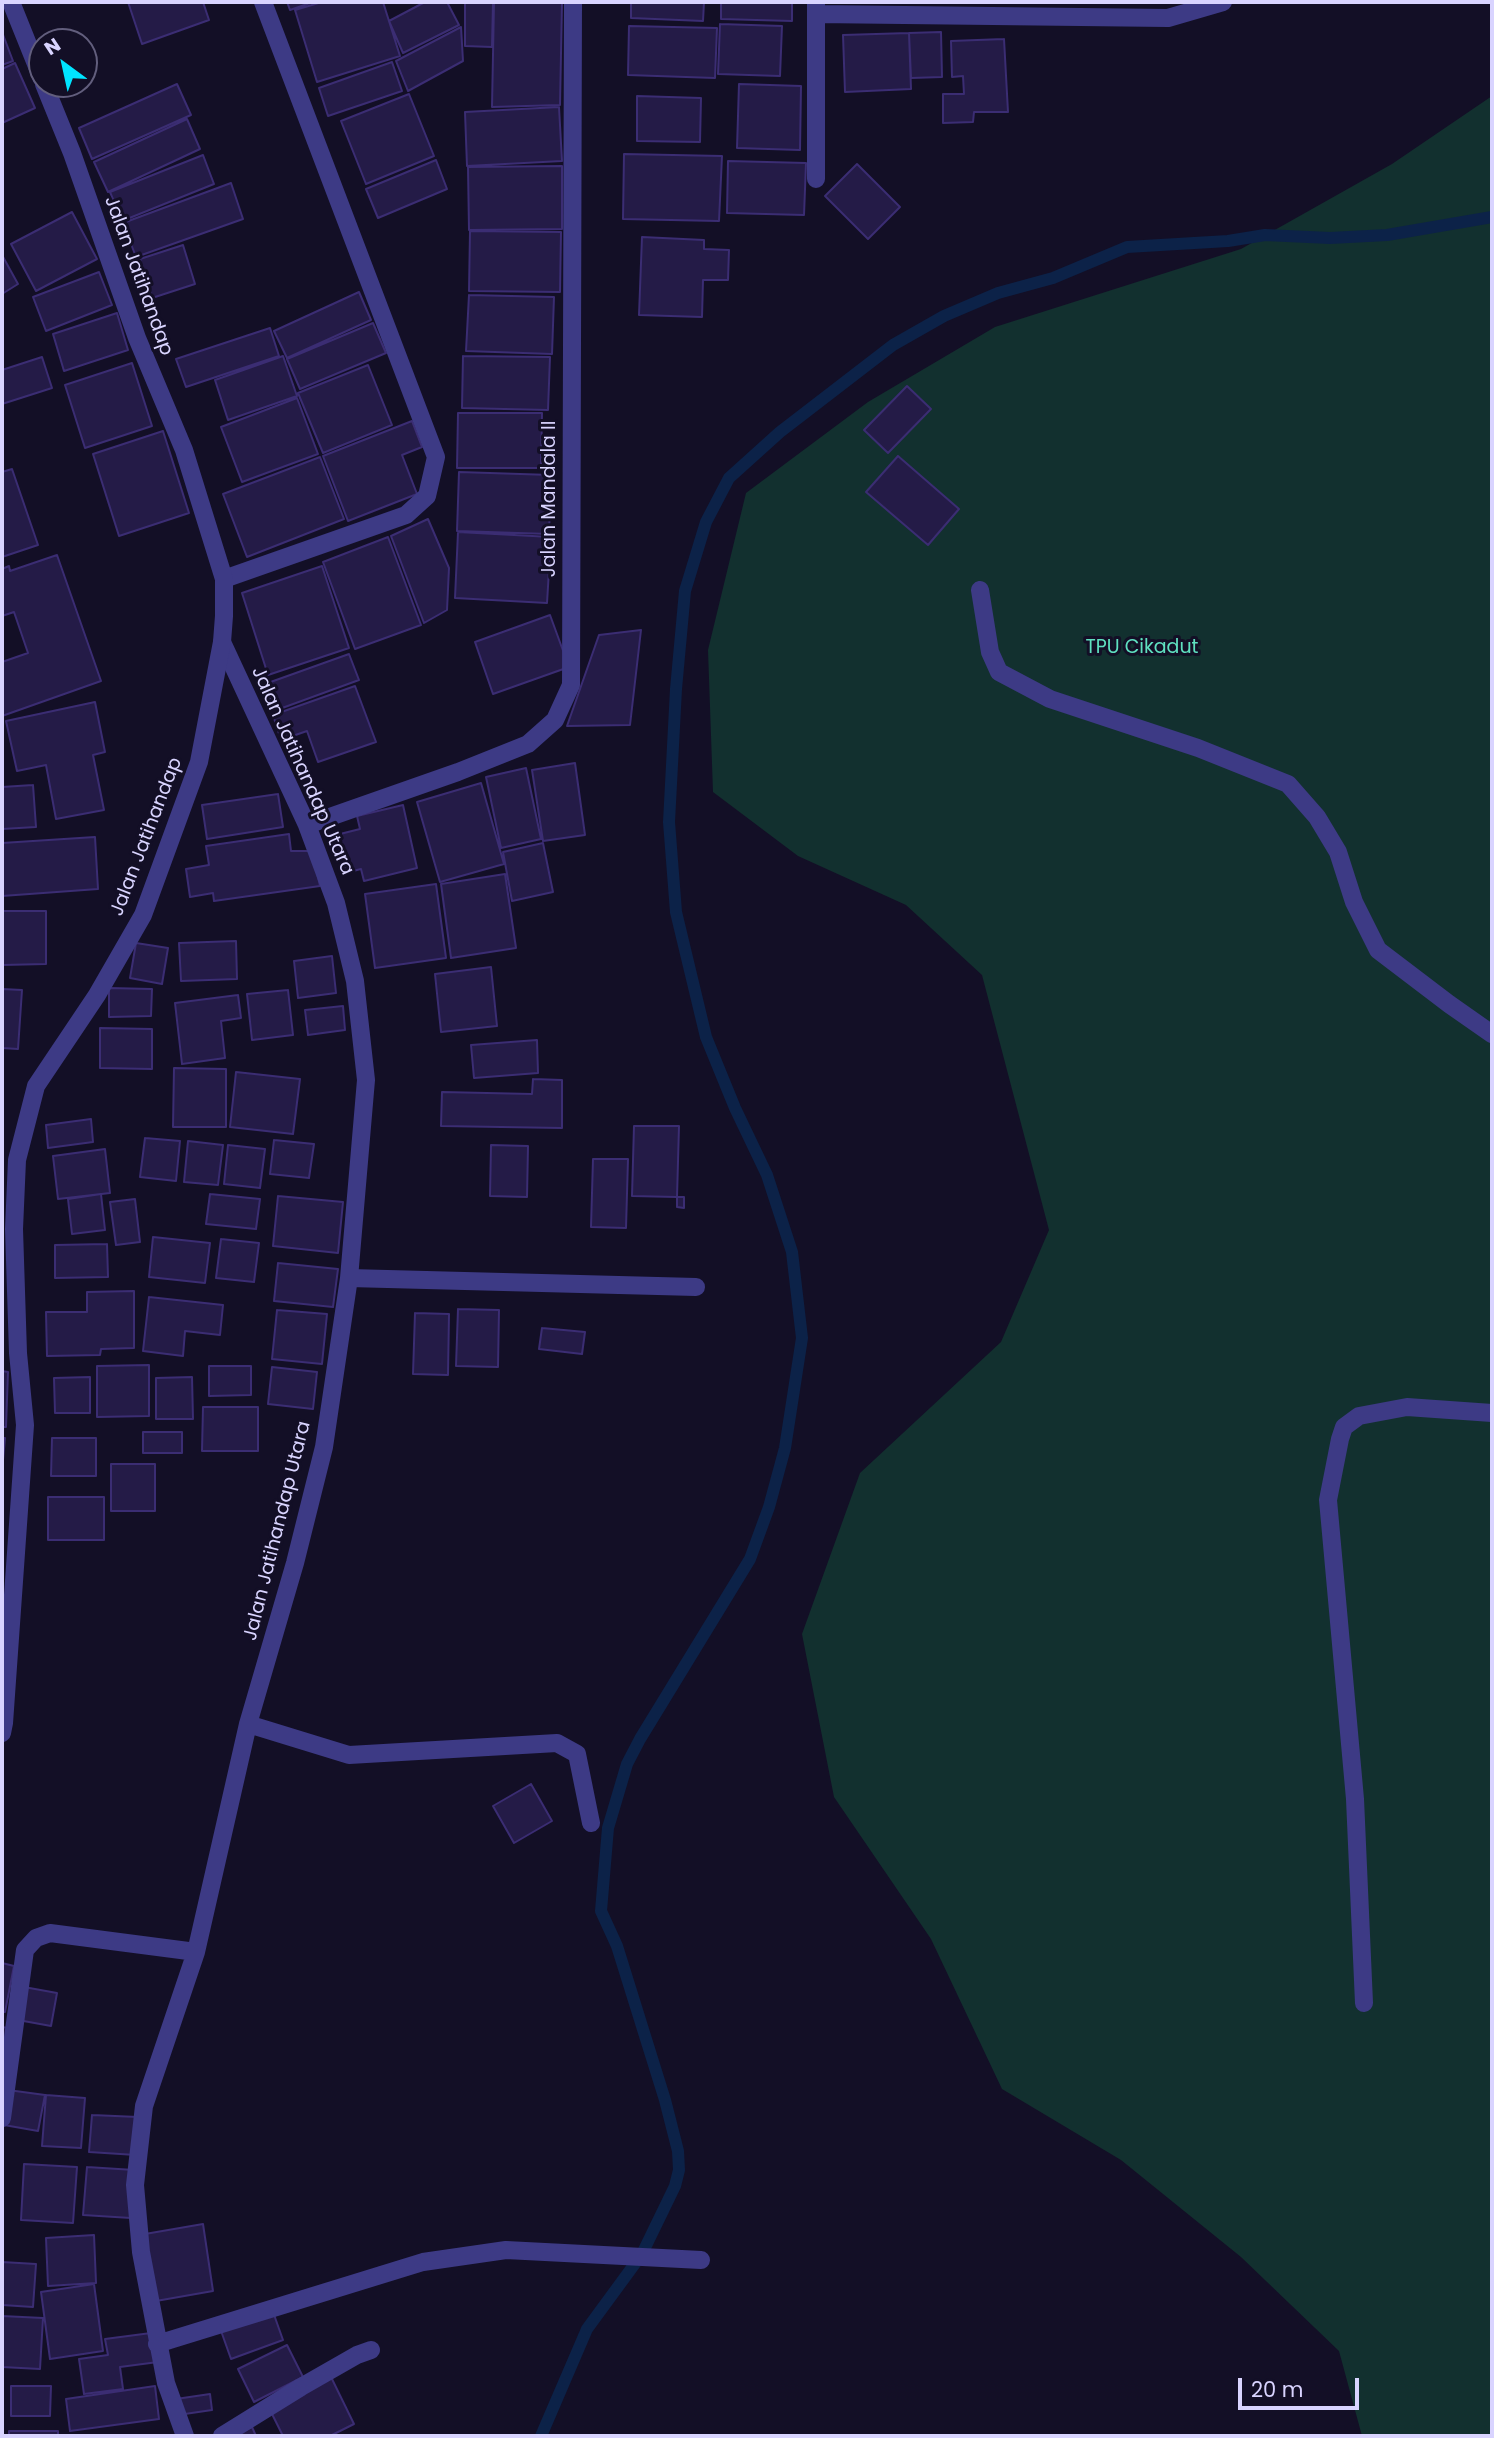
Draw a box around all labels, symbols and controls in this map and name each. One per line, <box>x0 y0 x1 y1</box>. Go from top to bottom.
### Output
north arrow <box>28 28 98 98</box>
text: N <box>39 31 66 62</box>
street label: Jalan Jatihandap <box>99 193 177 359</box>
street label: Jalan Mandala II <box>539 421 561 577</box>
park label: TPU Cikadut <box>1085 637 1199 659</box>
street label: Jalan Jatihandap Utara <box>246 663 358 879</box>
street label: Jalan Jatihandap <box>106 755 188 919</box>
street label: Jalan Jatihandap Utara <box>240 1419 316 1643</box>
scale bar <box>1242 2364 1363 2408</box>
text: 20 m <box>1251 2375 1304 2404</box>

